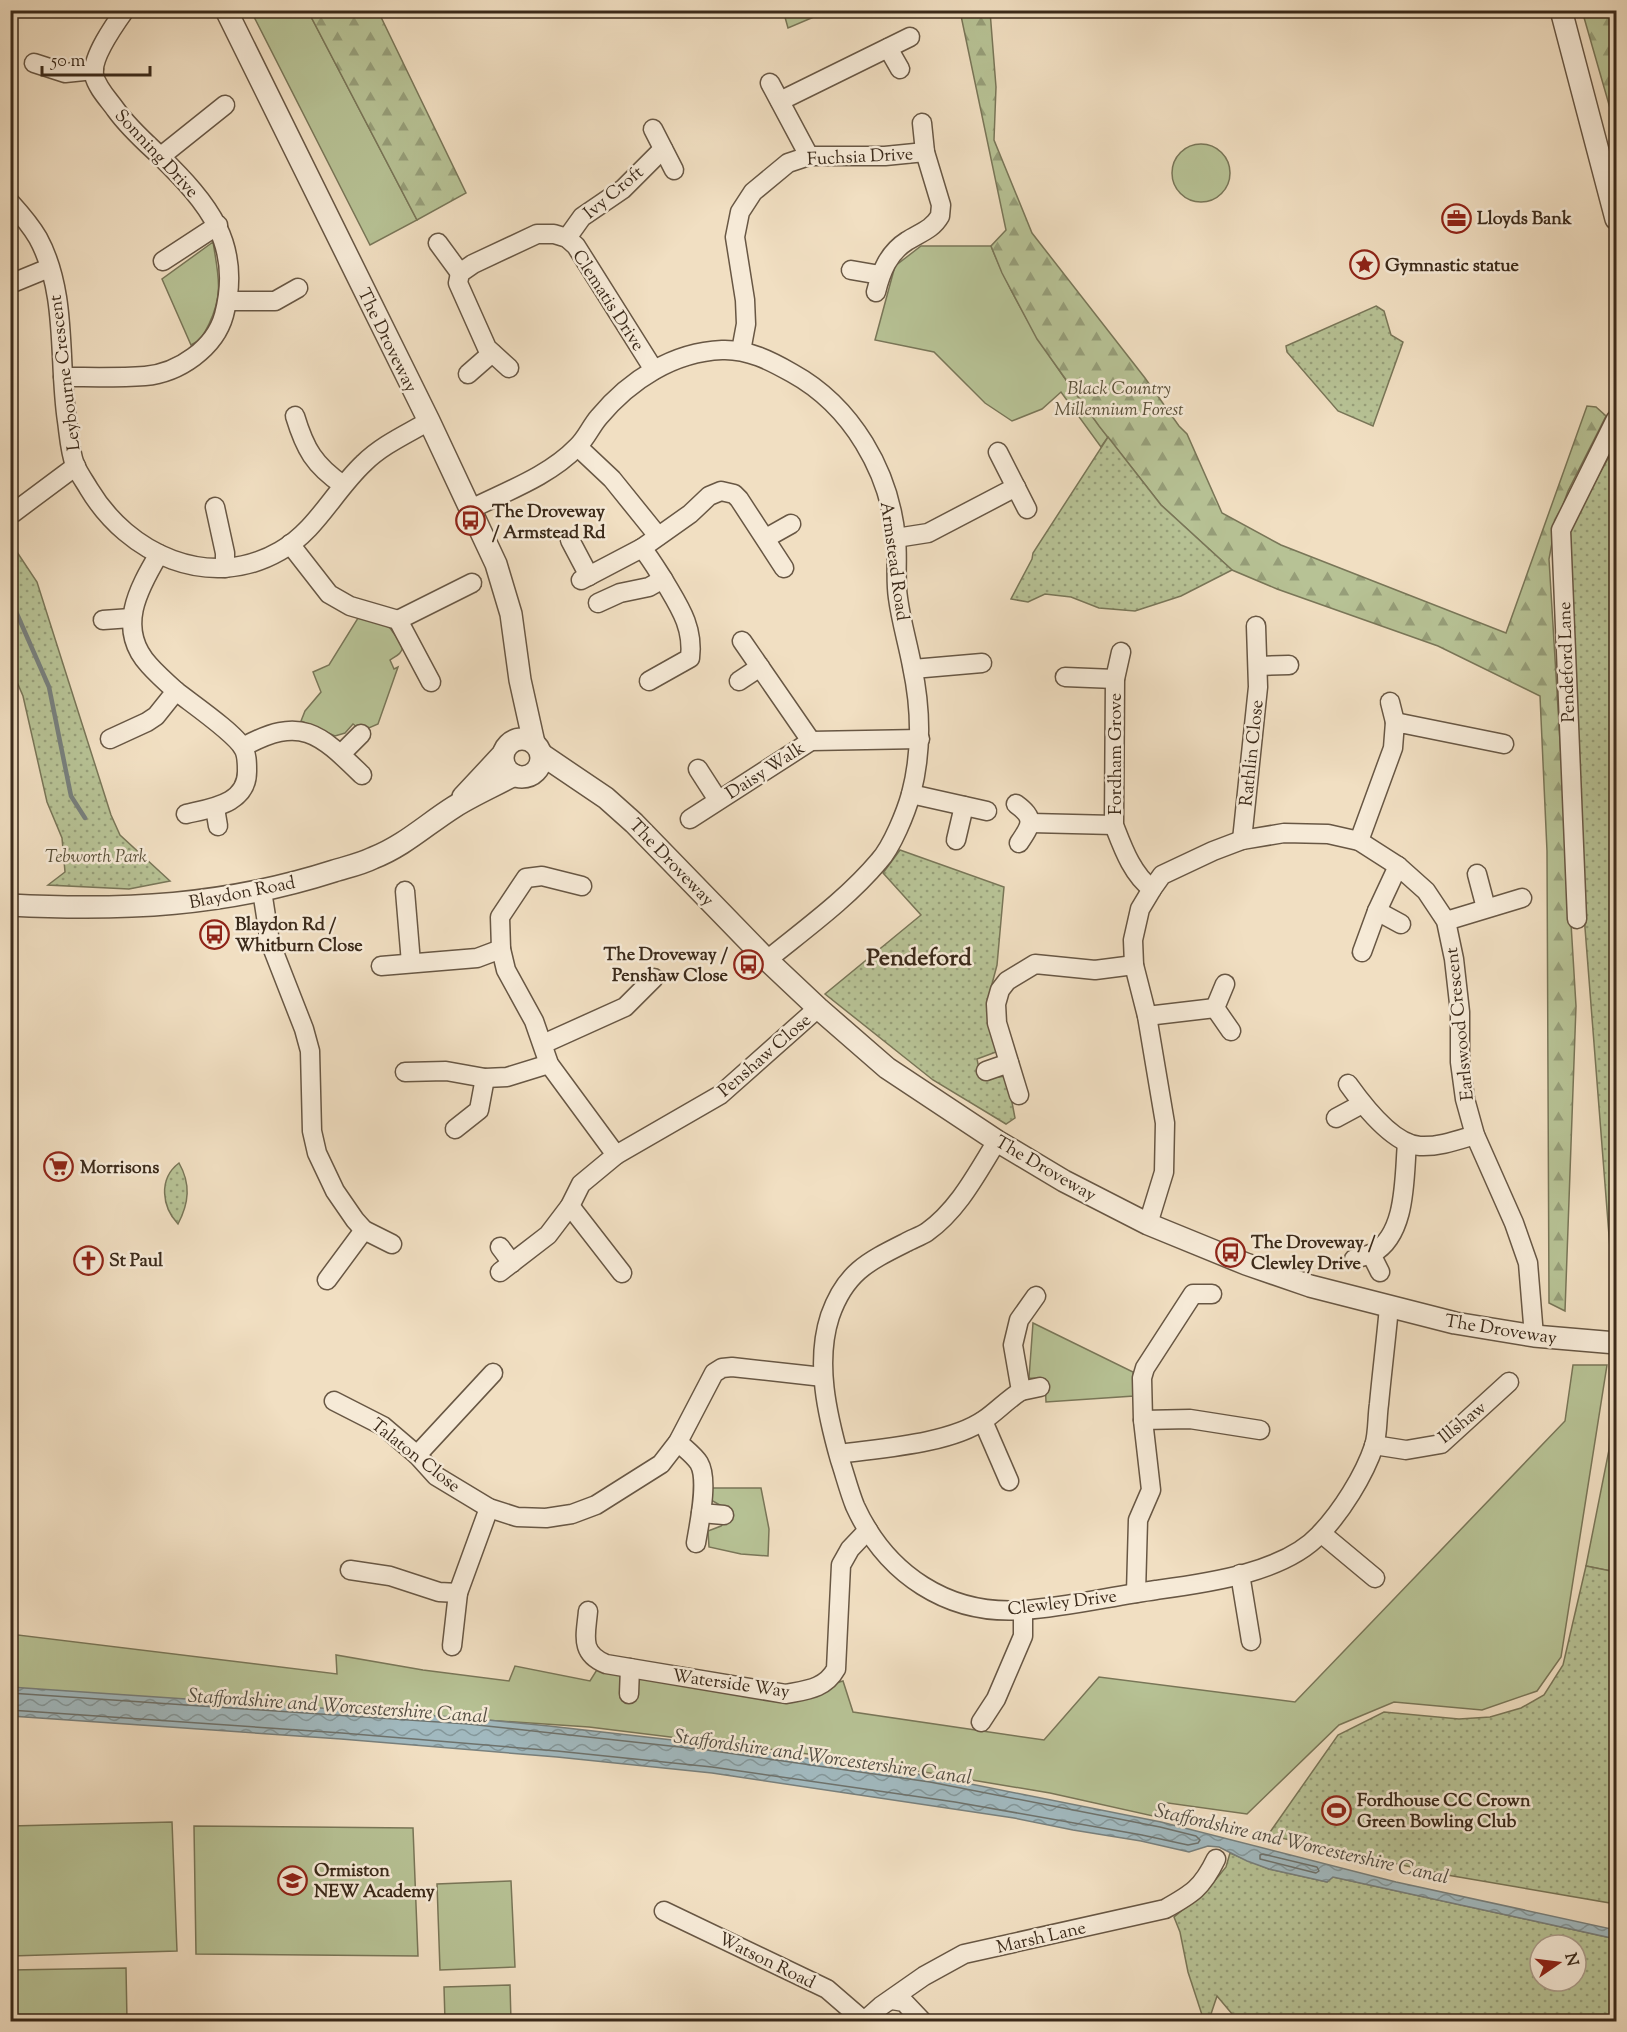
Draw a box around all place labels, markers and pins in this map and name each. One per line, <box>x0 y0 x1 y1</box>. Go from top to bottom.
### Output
office icon: Lloyds Bank <box>1440 202 1472 234</box>
place label: Lloyds Bank <box>1477 207 1572 233</box>
place icon: Gymnastic statue <box>1348 249 1380 281</box>
place label: Gymnastic statue <box>1385 254 1520 280</box>
place label: The Droveway / Armstead Rd <box>492 500 606 547</box>
bus stop icon: The Droveway / Armstead Rd <box>455 505 487 537</box>
place label: Blaydon Rd / Whitburn Close <box>235 913 363 960</box>
bus stop icon: Blaydon Rd / Whitburn Close <box>198 918 230 950</box>
place label: The Droveway / Penshaw Close <box>604 943 729 990</box>
bus stop icon: The Droveway / Penshaw Close <box>733 948 765 980</box>
supermarket icon: Morrisons <box>43 1151 75 1183</box>
place label: Morrisons <box>80 1156 159 1182</box>
place label: The Droveway / Clewley Drive <box>1251 1231 1376 1278</box>
bus stop icon: The Droveway / Clewley Drive <box>1214 1236 1246 1268</box>
church icon: St Paul <box>72 1244 104 1276</box>
place label: St Paul <box>109 1249 164 1275</box>
place label: Fordhouse CC Crown Green Bowling Club <box>1357 1789 1531 1836</box>
sports icon: Fordhouse CC Crown Green Bowling Club <box>1320 1794 1352 1826</box>
place label: Ormiston NEW Academy <box>314 1859 435 1906</box>
school or university icon: Ormiston NEW Academy <box>277 1864 309 1896</box>

